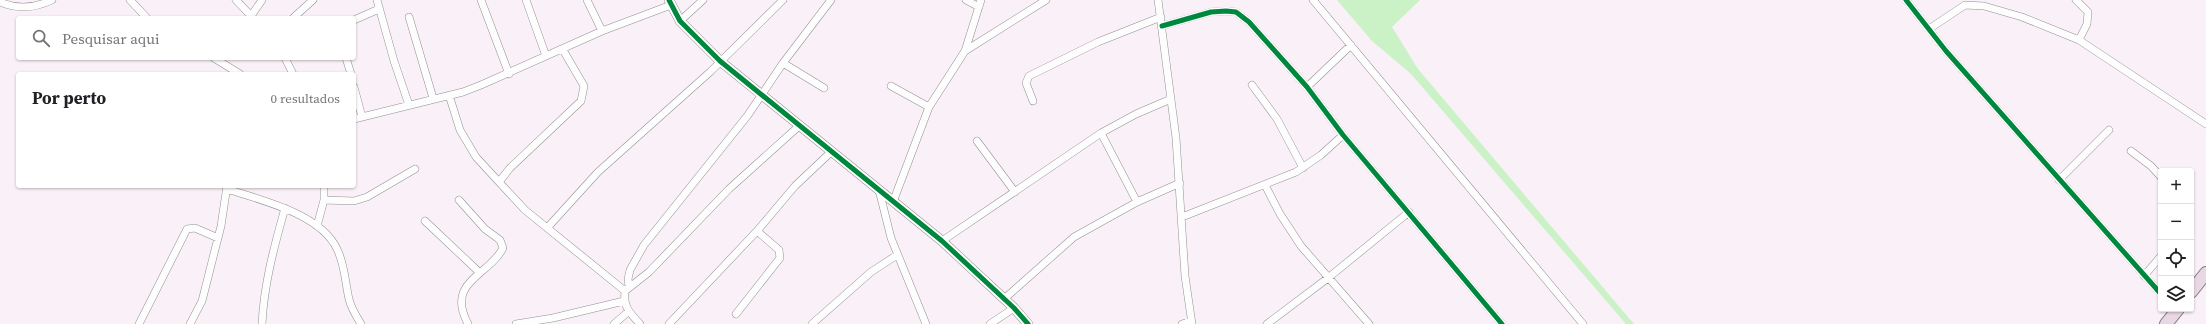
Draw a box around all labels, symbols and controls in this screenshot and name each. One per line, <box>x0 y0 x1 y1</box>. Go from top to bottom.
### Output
search box <box>16 16 356 60</box>
icon: search <box>30 27 52 49</box>
text: Pesquisar aqui <box>62 28 159 49</box>
text: Por perto <box>32 86 106 110</box>
text: 0 resultados <box>270 90 340 107</box>
map controls <box>2158 168 2194 312</box>
button: + <box>2158 168 2194 204</box>
button: − <box>2158 204 2194 240</box>
button: locate <box>2158 240 2194 276</box>
button: layers <box>2158 276 2194 312</box>

